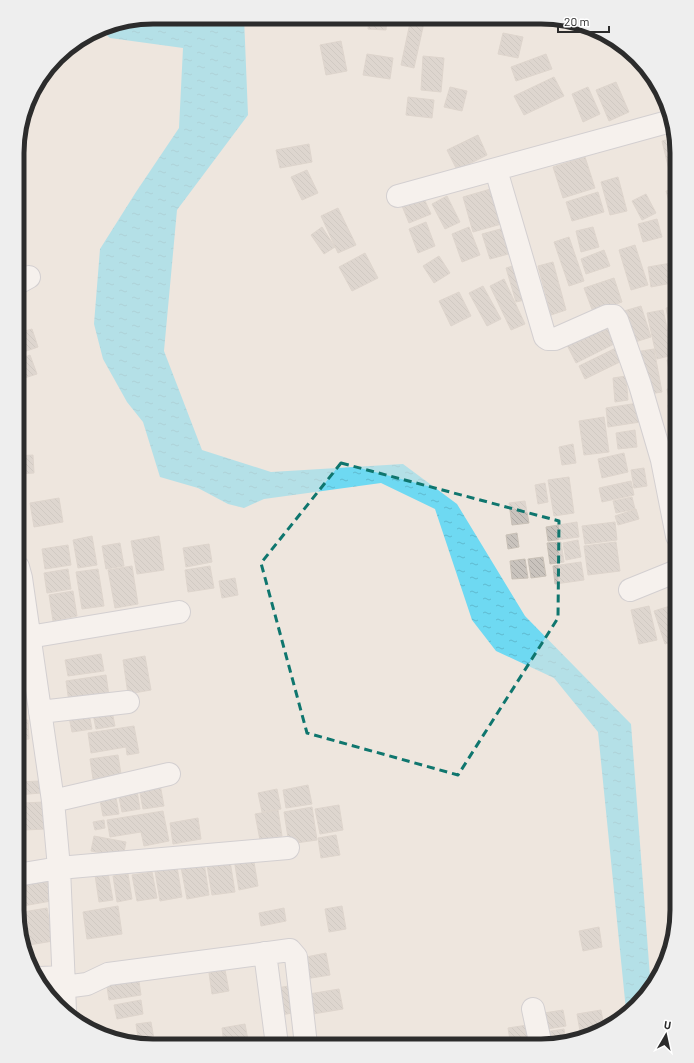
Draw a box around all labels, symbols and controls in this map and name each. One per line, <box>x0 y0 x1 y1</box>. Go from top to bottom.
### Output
scale bar <box>558 8 609 34</box>
text: 20 m <box>564 14 590 28</box>
north arrow <box>646 1015 686 1055</box>
text: U <box>663 1018 672 1032</box>

